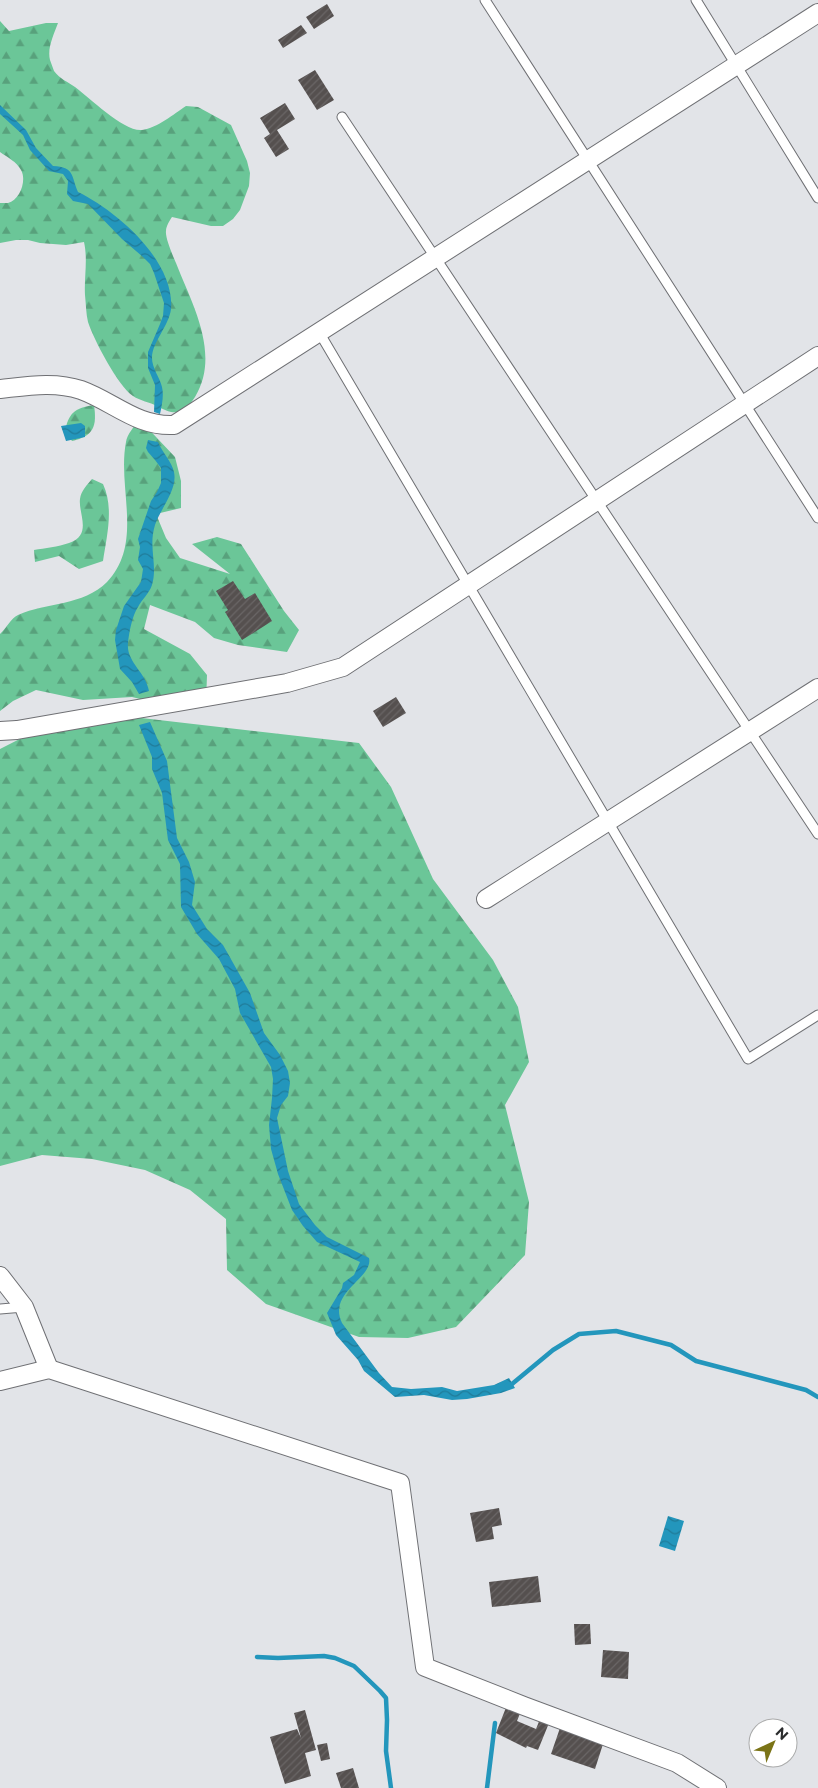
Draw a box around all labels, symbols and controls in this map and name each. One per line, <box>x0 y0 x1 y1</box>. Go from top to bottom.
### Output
north arrow <box>748 1718 798 1768</box>
text: N <box>772 1723 792 1744</box>

